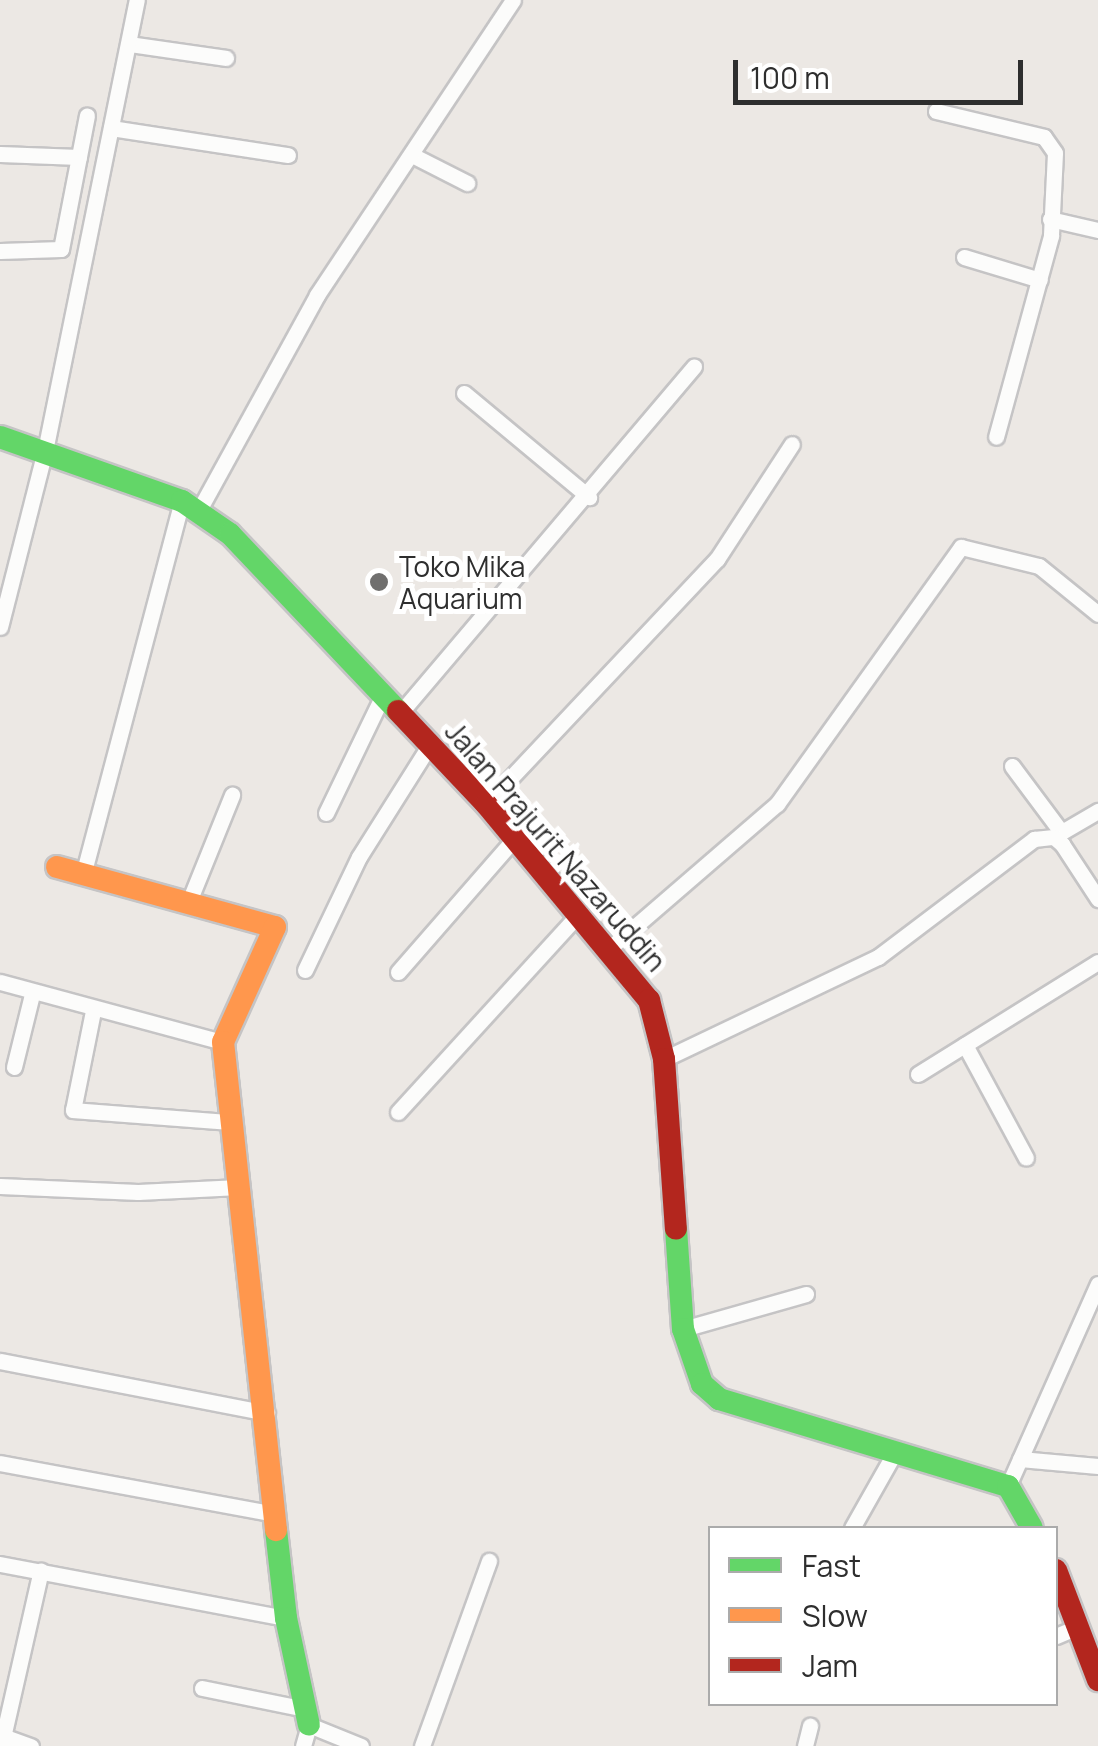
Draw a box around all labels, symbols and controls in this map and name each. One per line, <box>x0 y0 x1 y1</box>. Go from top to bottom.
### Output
scale bar <box>738 40 1028 102</box>
text: 100 m <box>750 57 830 98</box>
place label: Toko Mika Aquarium <box>399 549 525 615</box>
marker: Toko Mika Aquarium <box>368 571 390 593</box>
street label: Jalan Prajurit Nazaruddin <box>439 714 673 978</box>
legend <box>708 1526 1058 1706</box>
text: Fast <box>802 1545 861 1586</box>
text: Slow <box>802 1595 868 1636</box>
text: Jam <box>802 1645 858 1686</box>

